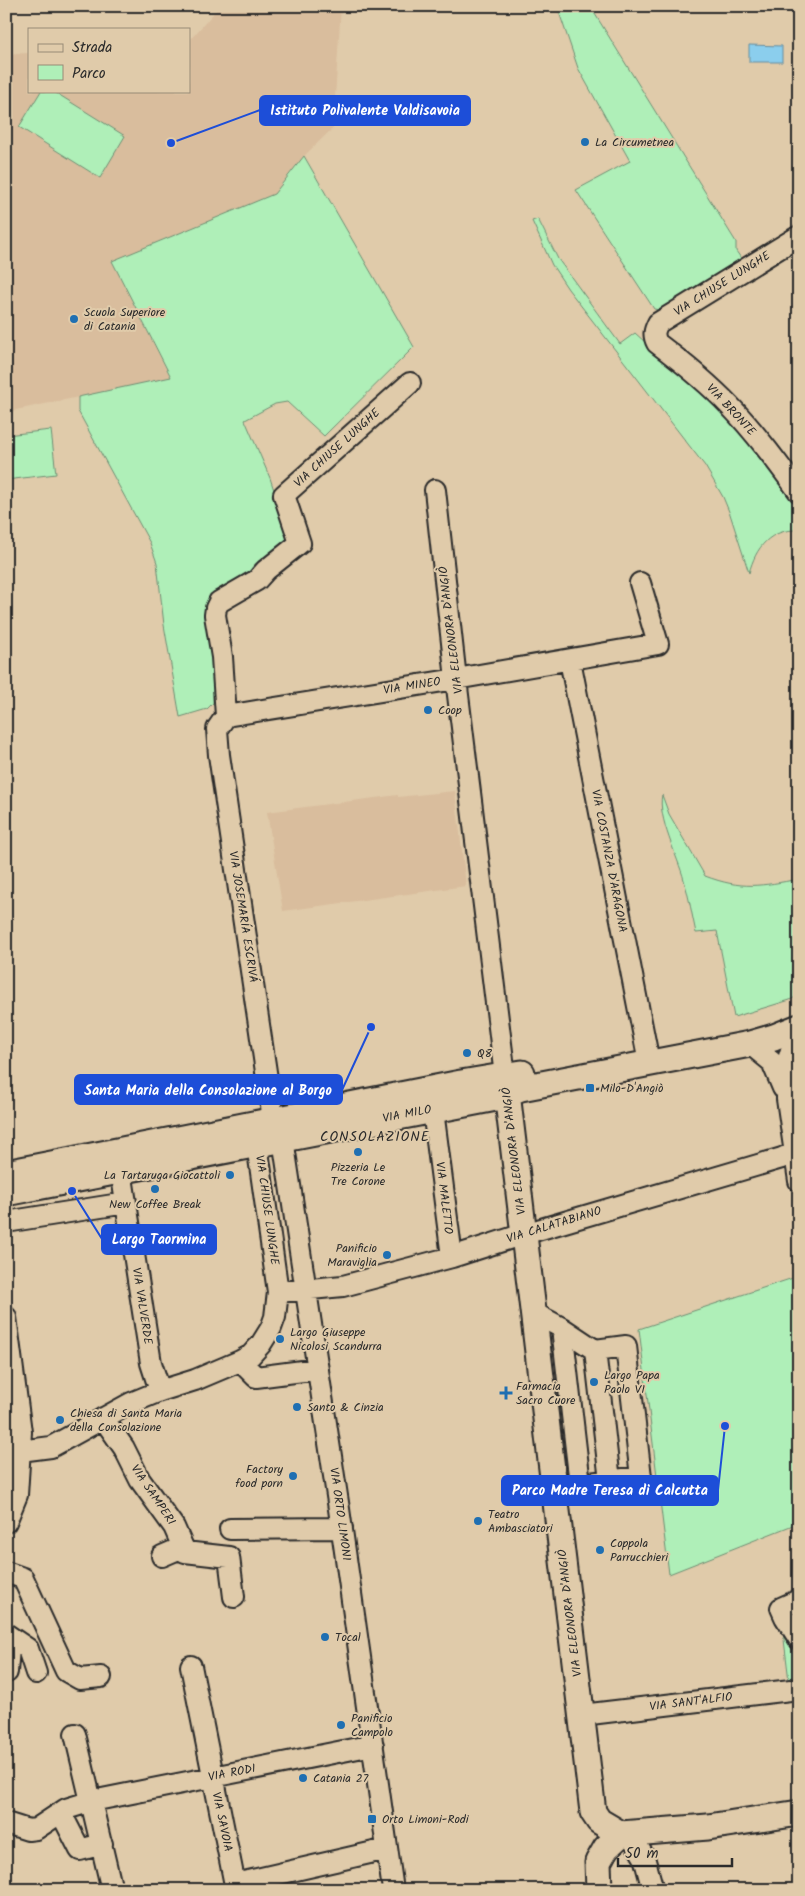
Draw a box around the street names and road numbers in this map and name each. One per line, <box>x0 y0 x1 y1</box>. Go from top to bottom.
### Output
street label: VIA CHIUSE LUNGHE <box>670 246 775 321</box>
street label: VIA BRONTE <box>702 379 761 441</box>
street label: VIA CHIUSE LUNGHE <box>289 403 385 492</box>
street label: VIA ELEONORA D'ANGIÒ <box>434 565 468 695</box>
street label: VIA MINEO <box>382 672 443 700</box>
street label: VIA COSTANZA D'ARAGONA <box>586 788 632 934</box>
street label: VIA JOSEMARÍA ESCRIVÁ <box>223 850 263 984</box>
street label: VIA ELEONORA D'ANGIÒ <box>497 1086 531 1216</box>
street label: VIA MILO <box>381 1100 434 1128</box>
street label: VIA CHIUSE LUNGHE <box>250 1154 284 1267</box>
street label: VIA MALETTO <box>430 1161 458 1236</box>
street label: VIA CALATABIANO <box>504 1201 604 1248</box>
street label: VIA VALVERDE <box>127 1266 158 1347</box>
street label: VIA SAMPERI <box>126 1461 180 1529</box>
street label: VIA ORTO LIMONI <box>324 1466 356 1562</box>
street label: VIA ELEONORA D'ANGIÒ <box>553 1548 587 1678</box>
street label: VIA SANT'ALFIO <box>648 1687 734 1717</box>
street label: VIA RODI <box>207 1759 258 1787</box>
street label: VIA SAVOIA <box>206 1790 238 1854</box>

